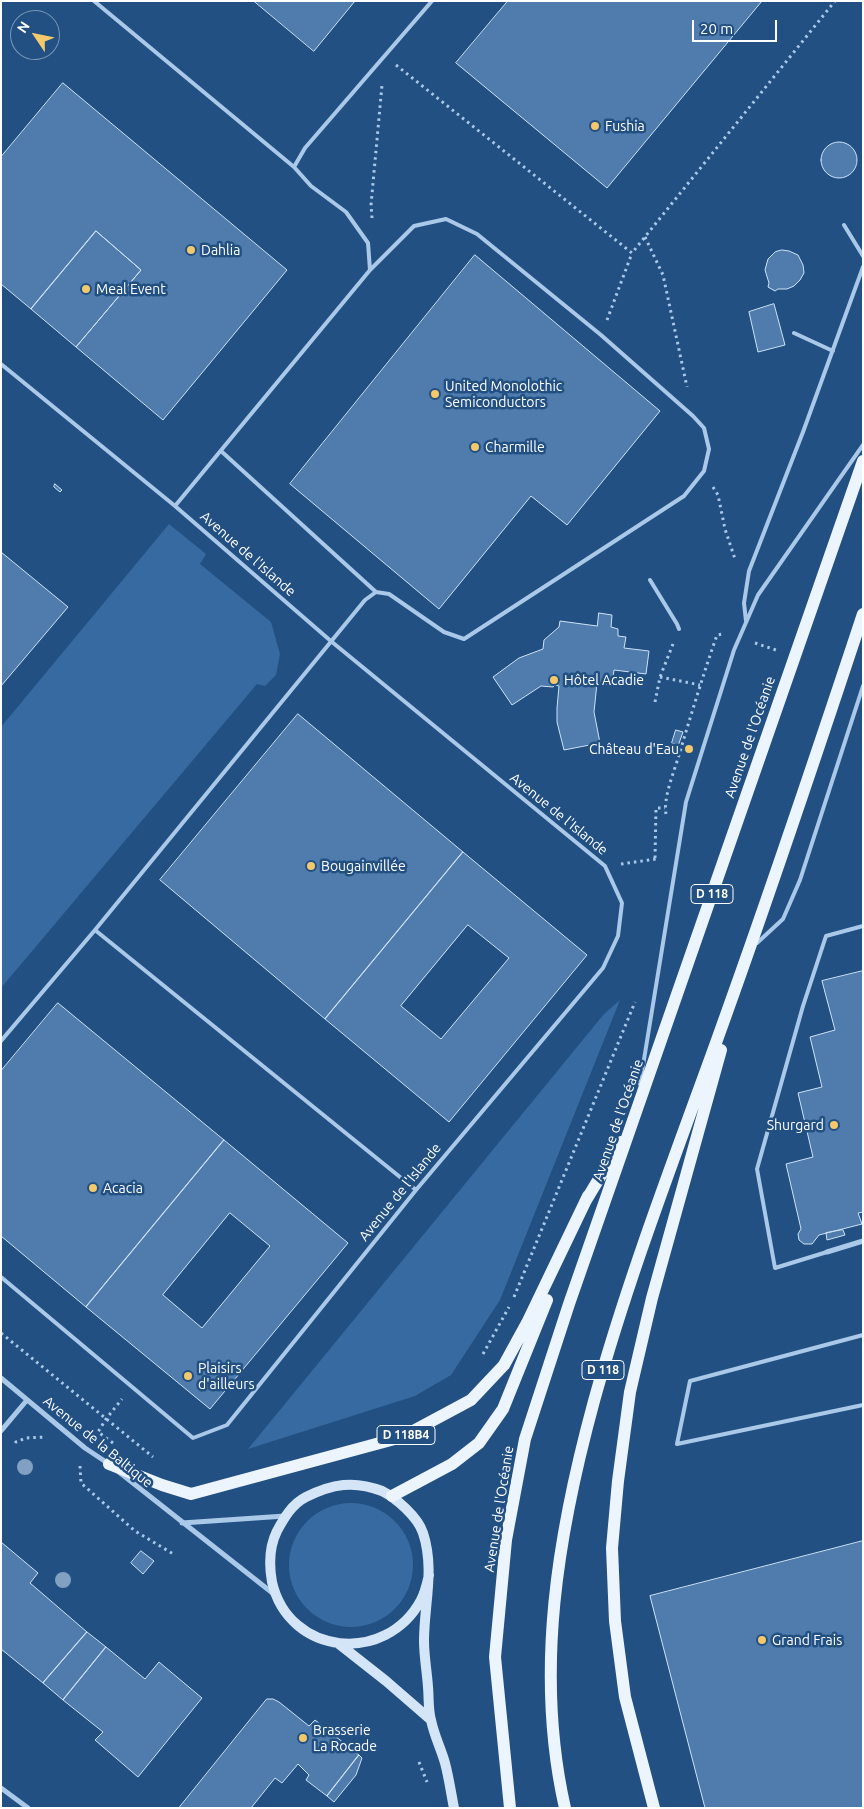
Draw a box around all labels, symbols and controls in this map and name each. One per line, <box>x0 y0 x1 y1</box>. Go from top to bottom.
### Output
north arrow <box>10 10 60 60</box>
scale bar <box>694 10 779 42</box>
text: N <box>14 18 33 36</box>
text: 20 m <box>700 20 733 37</box>
place label: Fushia <box>605 118 645 134</box>
marker: Fushia <box>589 120 601 132</box>
place label: Dahlia <box>201 242 240 258</box>
marker: Dahlia <box>185 244 197 256</box>
place label: Meal Event <box>96 281 166 297</box>
marker: Meal Event <box>80 283 92 295</box>
place label: United Monolothic Semiconductors <box>445 378 562 411</box>
marker: United Monolothic Semiconductors <box>429 388 441 400</box>
place label: Charmille <box>485 439 545 455</box>
marker: Charmille <box>469 441 481 453</box>
street label: Avenue de l'Islande <box>197 508 299 600</box>
place label: Hôtel Acadie <box>564 672 644 688</box>
marker: Hôtel Acadie <box>548 674 560 686</box>
street label: Avenue de l'Océanie <box>721 674 779 800</box>
place label: Château d'Eau <box>589 741 679 757</box>
marker: Château d'Eau <box>683 743 695 755</box>
street label: Avenue de l'Islande <box>507 769 611 859</box>
place label: Bougainvillée <box>321 858 406 874</box>
marker: Bougainvillée <box>305 860 317 872</box>
road number: D 118 <box>691 884 733 904</box>
street label: Avenue de l'Océanie <box>589 1057 647 1183</box>
place label: Shurgard <box>767 1117 824 1133</box>
marker: Shurgard <box>828 1119 840 1131</box>
street label: Avenue de l'Islande <box>355 1140 445 1244</box>
place label: Acacia <box>103 1180 143 1196</box>
marker: Acacia <box>87 1182 99 1194</box>
place label: Plaisirs d'ailleurs <box>198 1360 255 1392</box>
road number: D 118 <box>582 1360 624 1380</box>
marker: Plaisirs d'ailleurs <box>182 1370 194 1382</box>
street label: Avenue de la Baltique <box>40 1393 156 1491</box>
road number: D 118B4 <box>377 1426 435 1444</box>
street label: Avenue de l'Océanie <box>481 1445 517 1573</box>
place label: Grand Frais <box>772 1632 842 1648</box>
marker: Grand Frais <box>756 1634 768 1646</box>
place label: Brasserie La Rocade <box>313 1722 377 1754</box>
marker: Brasserie La Rocade <box>297 1732 309 1744</box>

